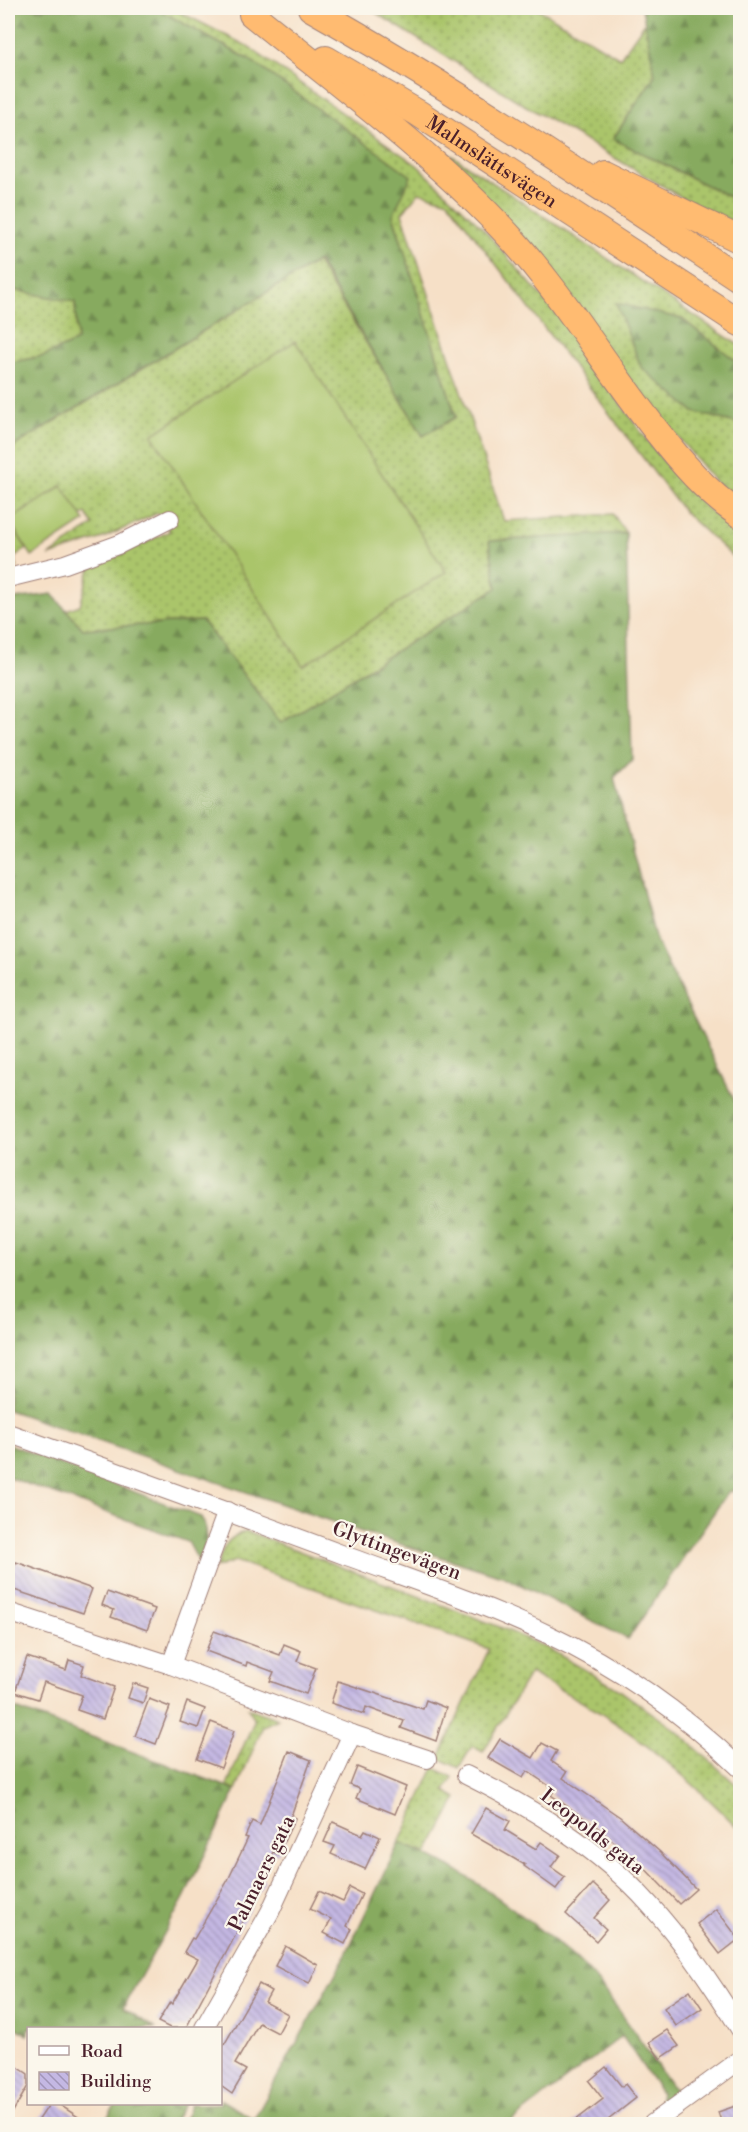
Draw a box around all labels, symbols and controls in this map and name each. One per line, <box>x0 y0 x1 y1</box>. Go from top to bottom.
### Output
street label: Malmslättsvägen <box>421 111 562 214</box>
street label: Glyttingevägen <box>329 1517 464 1586</box>
street label: Leopolds gata <box>535 1784 650 1881</box>
street label: Palmaers gata <box>224 1811 302 1936</box>
legend <box>27 2027 222 2105</box>
text: Road <box>81 2040 124 2063</box>
text: Building <box>80 2070 152 2093</box>

